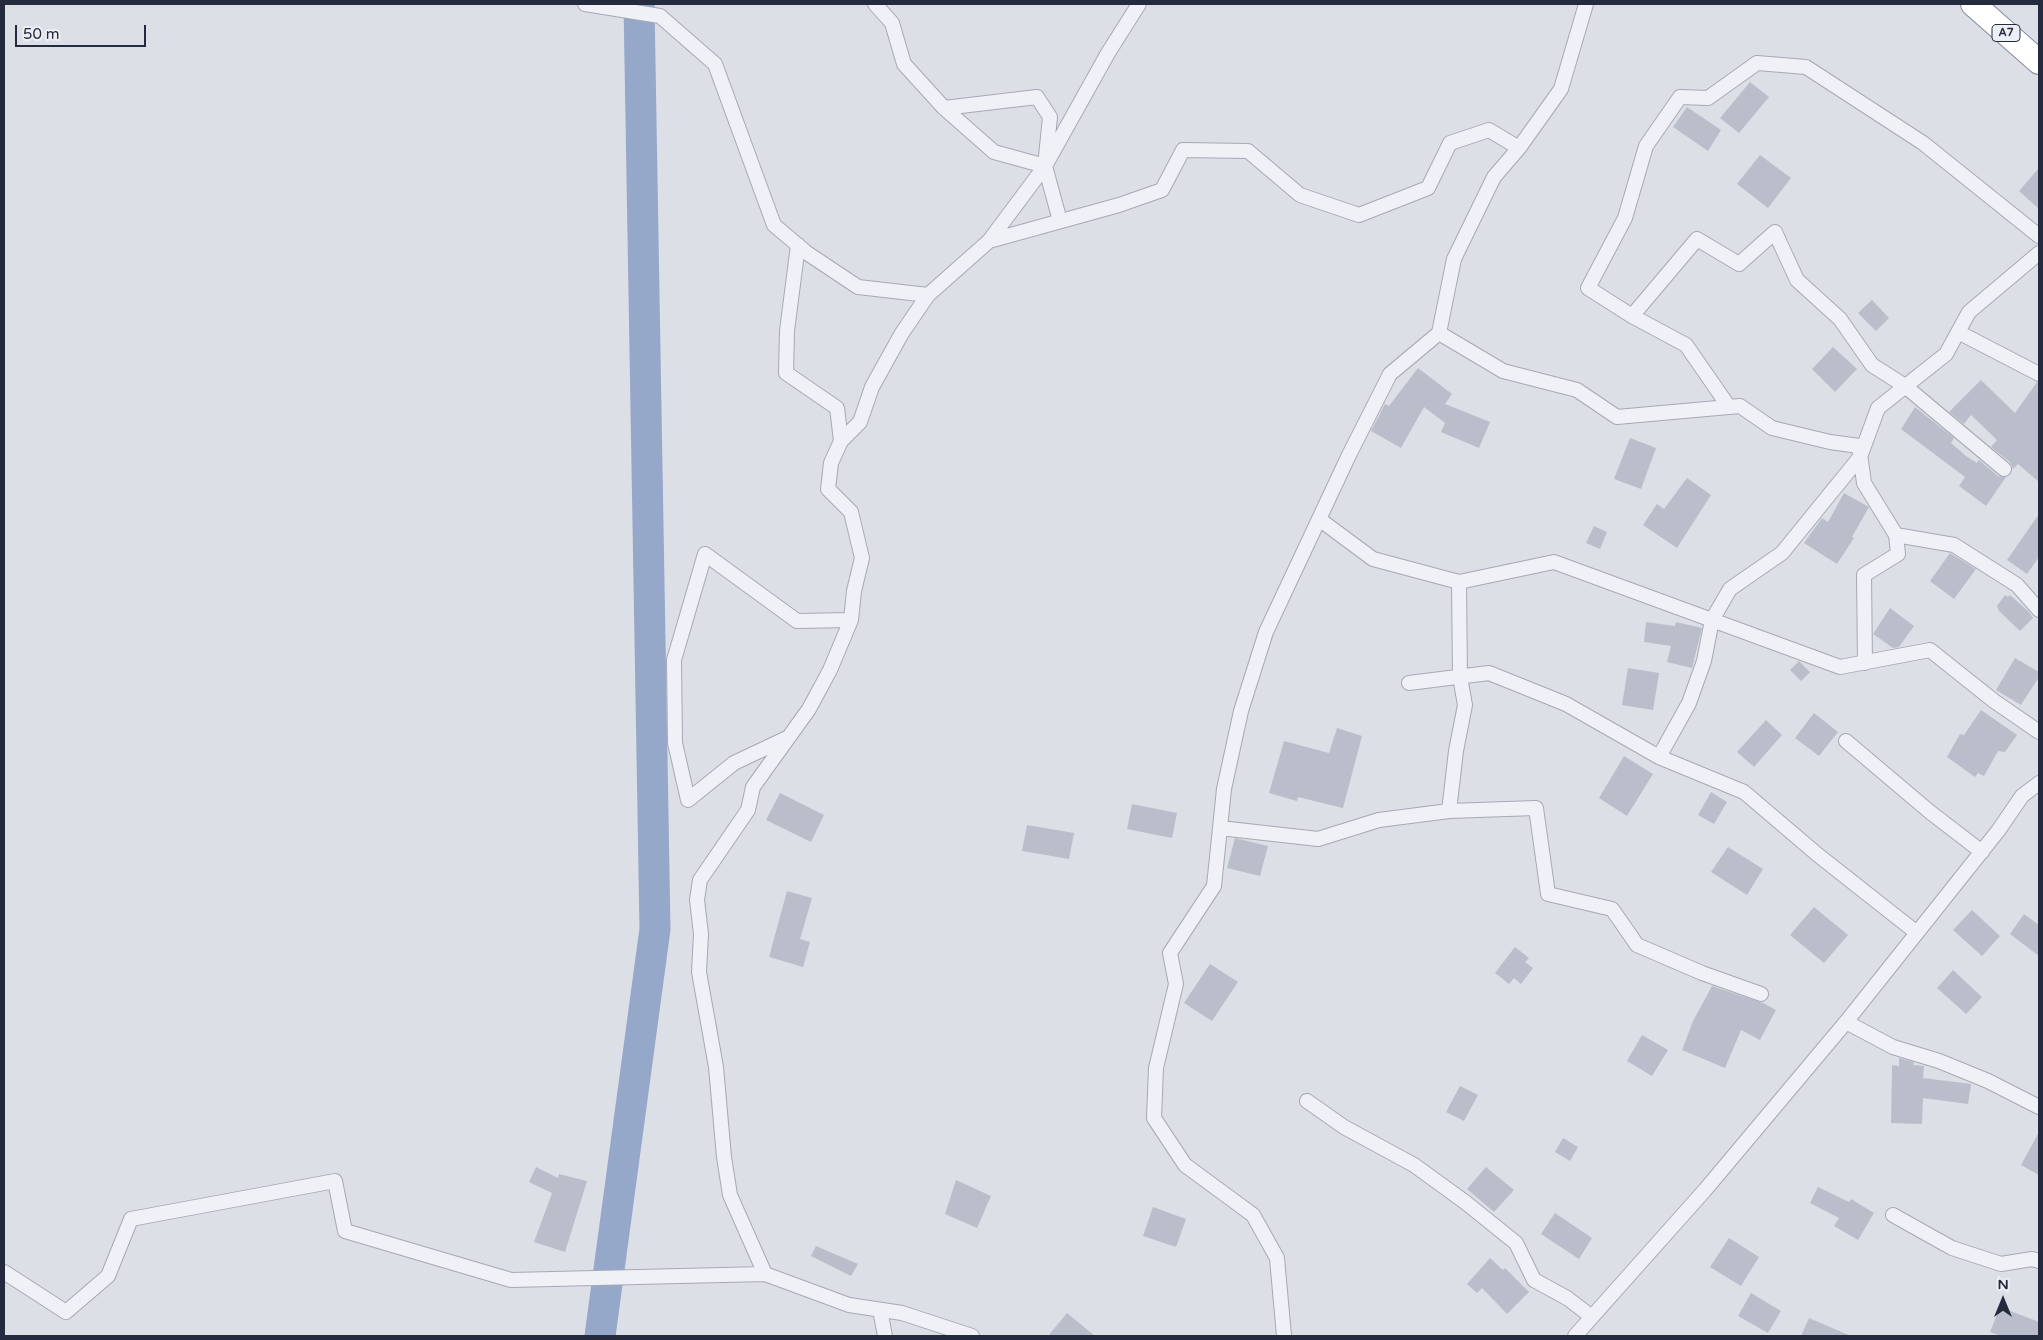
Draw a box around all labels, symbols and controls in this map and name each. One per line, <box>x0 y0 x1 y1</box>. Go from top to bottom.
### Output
scale bar <box>18 15 149 47</box>
road number: A7 <box>1992 24 2020 42</box>
text: 50 m <box>23 25 60 43</box>
north arrow <box>1978 1275 2028 1325</box>
text: N <box>1997 1276 2009 1293</box>

